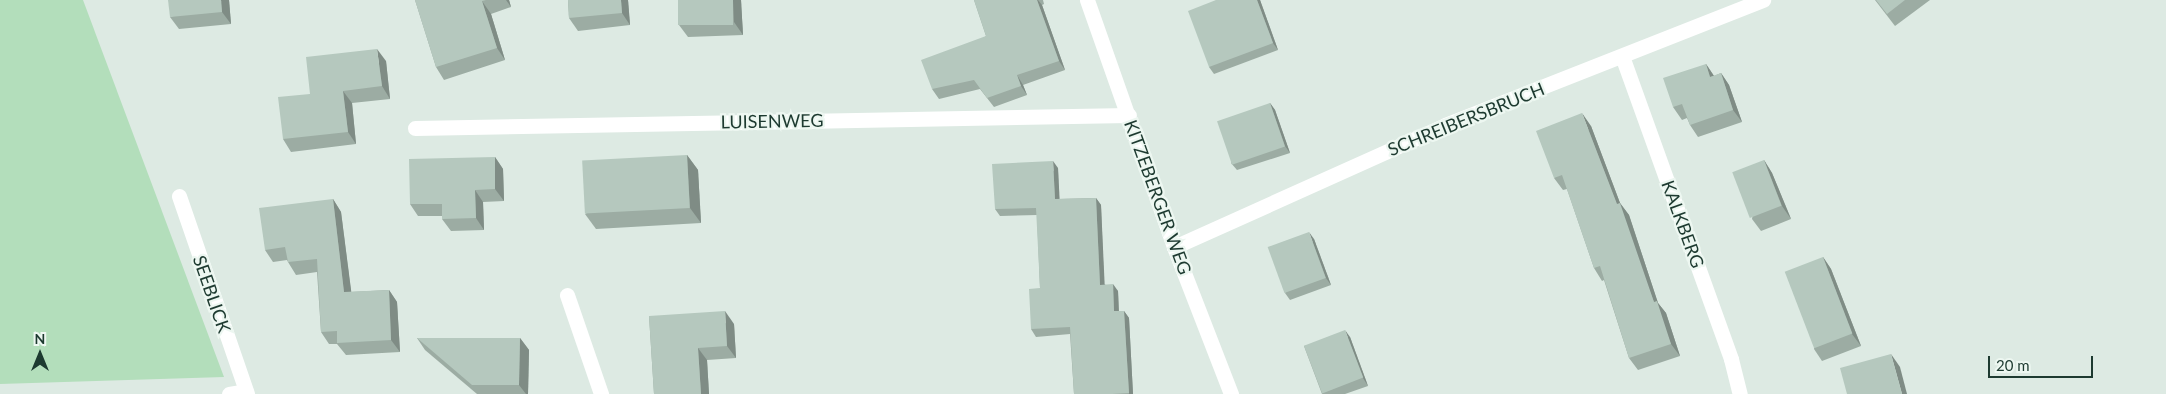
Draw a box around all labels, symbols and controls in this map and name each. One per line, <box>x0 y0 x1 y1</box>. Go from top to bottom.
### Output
street label: SCHREIBERSBRUCH <box>1384 78 1548 160</box>
street label: LUISENWEG <box>720 109 824 133</box>
street label: KITZEBERGER WEG <box>1120 117 1196 277</box>
street label: KALKBERG <box>1657 177 1709 271</box>
street label: SEEBLICK <box>189 252 235 336</box>
north arrow <box>15 329 65 379</box>
text: N <box>35 330 45 347</box>
scale bar <box>1991 346 2096 378</box>
text: 20 m <box>1996 356 2030 374</box>

